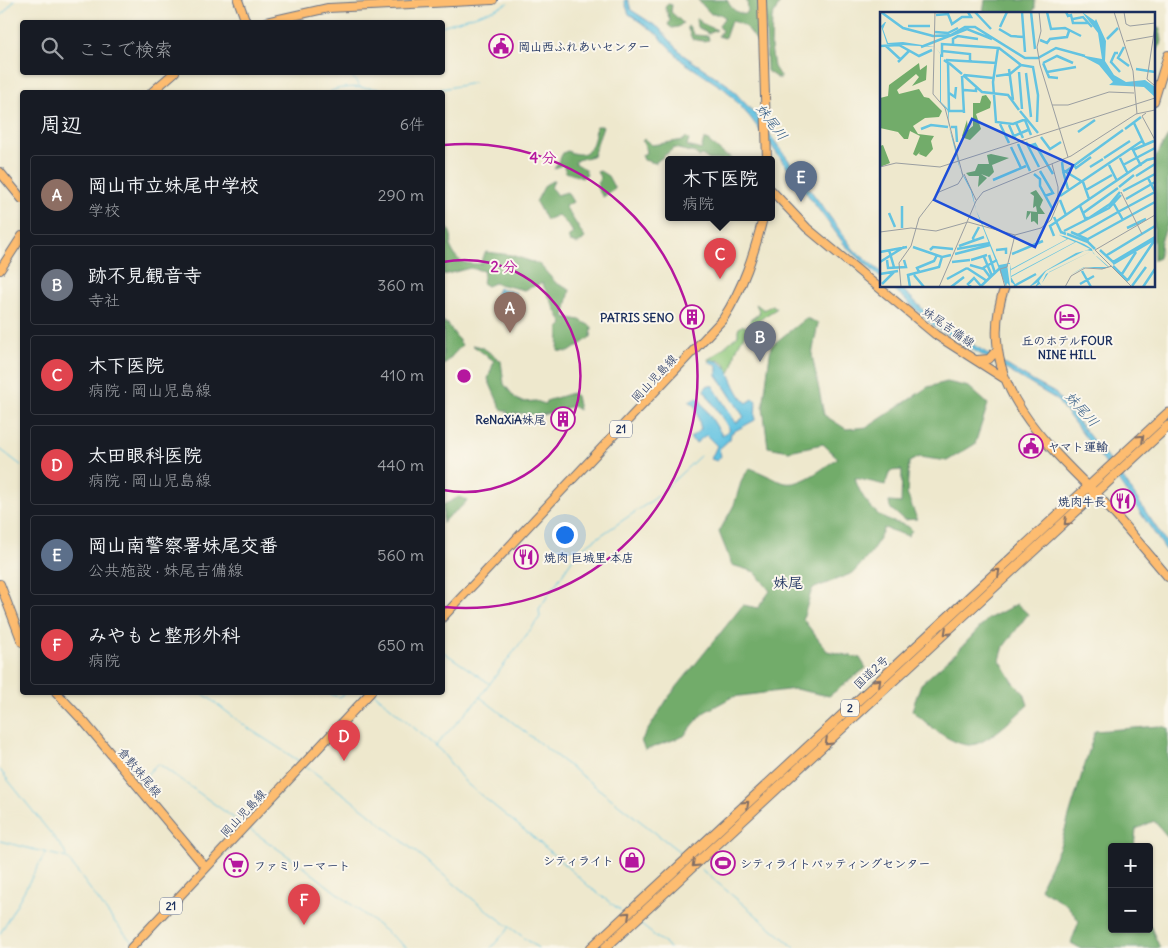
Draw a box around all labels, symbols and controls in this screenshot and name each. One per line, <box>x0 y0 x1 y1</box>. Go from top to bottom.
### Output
inset map <box>880 12 1156 288</box>
search box <box>20 20 445 75</box>
public building icon: 岡山西ふれあいセンター <box>488 33 514 59</box>
icon: search <box>38 34 66 62</box>
text: ここで検索 <box>78 37 173 61</box>
place label: 岡山西ふれあいセンター <box>518 39 650 54</box>
water label: 妹尾川 <box>752 100 792 144</box>
text: 周辺 <box>40 111 82 138</box>
text: 6件 <box>400 114 425 134</box>
text: 4 分 <box>529 148 557 167</box>
popup <box>665 156 775 221</box>
pin: E <box>785 161 817 202</box>
text: 木下医院 <box>682 166 758 190</box>
text: 岡山市立妹尾中学校 <box>88 173 259 197</box>
text: A <box>52 185 62 205</box>
text: 290 m <box>378 185 424 205</box>
text: 病院 <box>682 193 714 213</box>
text: 学校 <box>88 200 120 220</box>
pin: C <box>704 238 736 279</box>
text: 2 分 <box>491 257 517 276</box>
text: 跡不見観音寺 <box>88 263 202 287</box>
text: B <box>52 275 62 295</box>
text: 360 m <box>377 275 424 295</box>
text: 寺社 <box>88 290 120 310</box>
pin: A <box>494 292 526 333</box>
building icon: PATRIS SENO <box>679 304 705 330</box>
street label: 妹尾吉備線 <box>920 304 978 350</box>
hotel icon: 丘のホテルFOUR NINE HILL <box>1054 304 1080 330</box>
place label: PATRIS SENO <box>600 310 674 325</box>
pin: B <box>744 321 776 362</box>
place label: 丘のホテルFOUR NINE HILL <box>1021 333 1113 362</box>
street label: 岡山児島線 <box>628 351 680 405</box>
text: 木下医院 <box>88 353 164 377</box>
text: C <box>52 365 62 385</box>
text: 410 m <box>380 365 424 385</box>
centre of rings <box>455 367 473 385</box>
text: 病院 · 岡山児島線 <box>88 380 211 400</box>
water label: 妹尾川 <box>1061 387 1103 431</box>
building icon: ReNaXiA妹尾 <box>550 406 576 432</box>
place label: ReNaXiA妹尾 <box>475 412 546 427</box>
road number: 21 <box>610 420 632 438</box>
public building icon: ヤマト運輸 <box>1018 433 1044 459</box>
one-way arrow <box>1135 435 1144 444</box>
place label: ヤマト運輸 <box>1048 439 1108 454</box>
text: 太田眼科医院 <box>88 443 202 467</box>
text: D <box>51 455 63 475</box>
text: 440 m <box>377 455 424 475</box>
text: 病院 · 岡山児島線 <box>88 470 211 490</box>
restaurant icon: 焼肉牛長 <box>1110 488 1136 514</box>
place label: 焼肉牛長 <box>1058 494 1106 509</box>
one-way arrow <box>1064 516 1073 525</box>
your location <box>552 522 578 548</box>
text: 岡山南警察署妹尾交番 <box>88 533 278 557</box>
restaurant icon: 焼肉 巨城里 本店 <box>513 544 539 570</box>
text: E <box>52 545 62 565</box>
text: 560 m <box>377 545 424 565</box>
place label: 焼肉 巨城里 本店 <box>544 550 634 565</box>
text: 公共施設 · 妹尾吉備線 <box>88 560 243 580</box>
one-way arrow <box>992 569 1001 578</box>
district label: 妹尾 <box>773 573 803 592</box>
text: みやもと整形外科 <box>88 623 240 647</box>
one-way arrow <box>944 626 953 635</box>
text: F <box>52 635 62 655</box>
text: 650 m <box>377 635 424 655</box>
text: 病院 <box>88 650 120 670</box>
street label: 国道2号 <box>850 652 892 692</box>
one-way arrow <box>872 679 881 688</box>
road number: 2 <box>841 700 859 716</box>
pin: D <box>328 720 360 761</box>
one-way arrow <box>824 736 833 745</box>
street label: 倉敷妹尾線 <box>115 744 165 800</box>
street label: 岡山児島線 <box>217 786 269 840</box>
one-way arrow <box>740 801 749 810</box>
map controls <box>1108 843 1153 933</box>
button: + <box>1108 843 1153 888</box>
shop icon: シティライト <box>619 847 645 873</box>
sports icon: シティライトバッティングセンター <box>710 850 736 876</box>
supermarket icon: ファミリーマート <box>223 852 249 878</box>
place label: シティライト <box>543 853 614 868</box>
place label: シティライトバッティングセンター <box>740 856 930 871</box>
place label: ファミリーマート <box>254 858 350 873</box>
one-way arrow <box>692 858 701 867</box>
pin: F <box>288 884 320 925</box>
button: − <box>1108 888 1153 933</box>
road number: 21 <box>160 898 182 914</box>
one-way arrow <box>621 912 630 921</box>

